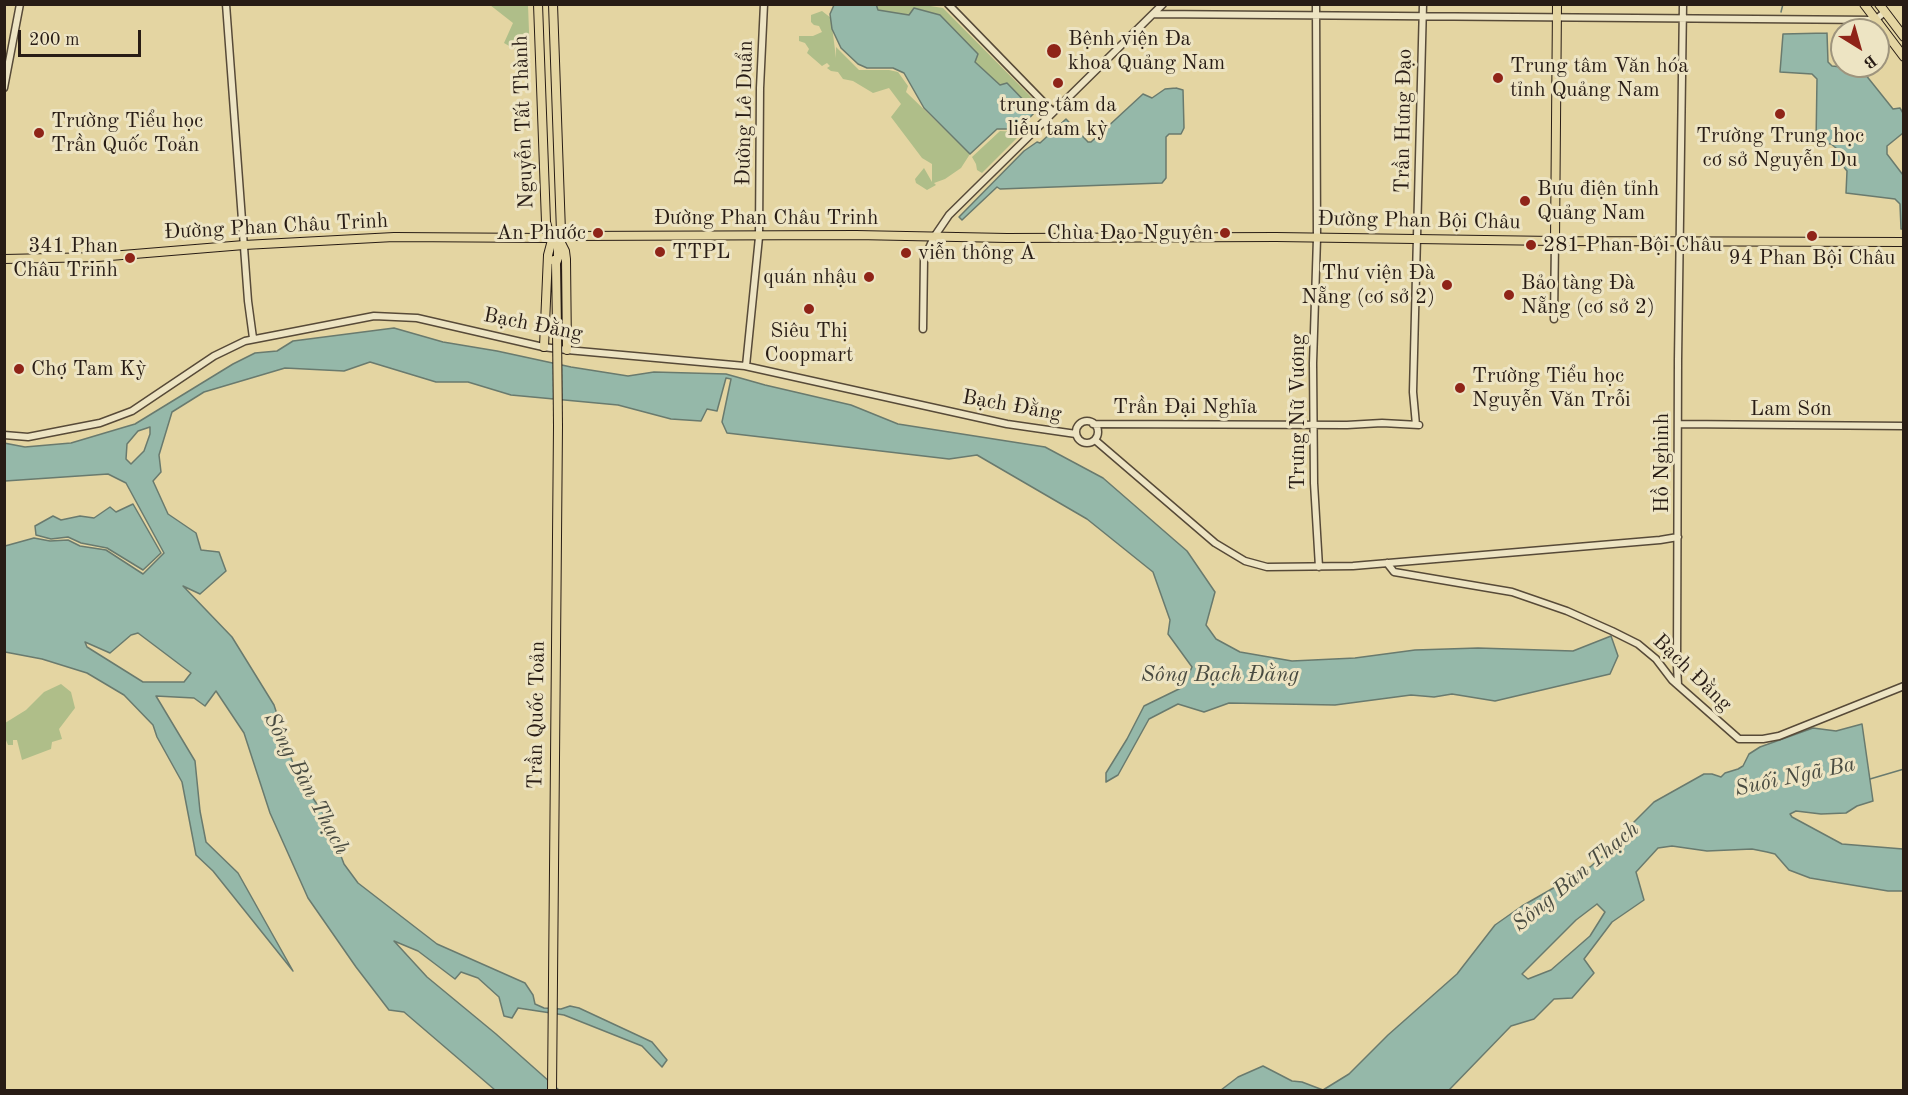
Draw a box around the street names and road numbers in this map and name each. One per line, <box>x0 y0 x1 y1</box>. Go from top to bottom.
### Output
street label: Nguyễn Tất Thành <box>508 35 540 209</box>
street label: Đường Lê Duẩn <box>731 40 759 186</box>
street label: Trần Hưng Đạo <box>1390 49 1418 193</box>
street label: Đường Phan Châu Trinh <box>654 205 878 231</box>
street label: Đường Phan Bội Châu <box>1317 207 1521 235</box>
street label: Đường Phan Châu Trinh <box>163 209 389 245</box>
street label: Bạch Đằng <box>481 303 585 347</box>
street label: Trưng Nữ Vương <box>1285 334 1311 490</box>
street label: Bạch Đằng <box>960 385 1064 427</box>
street label: Trần Đại Nghĩa <box>1113 394 1257 420</box>
street label: Lam Sơn <box>1750 396 1832 422</box>
street label: Hồ Nghinh <box>1649 413 1675 513</box>
street label: Bạch Đằng <box>1647 629 1737 717</box>
street label: Trần Quốc Toản <box>523 641 551 789</box>

